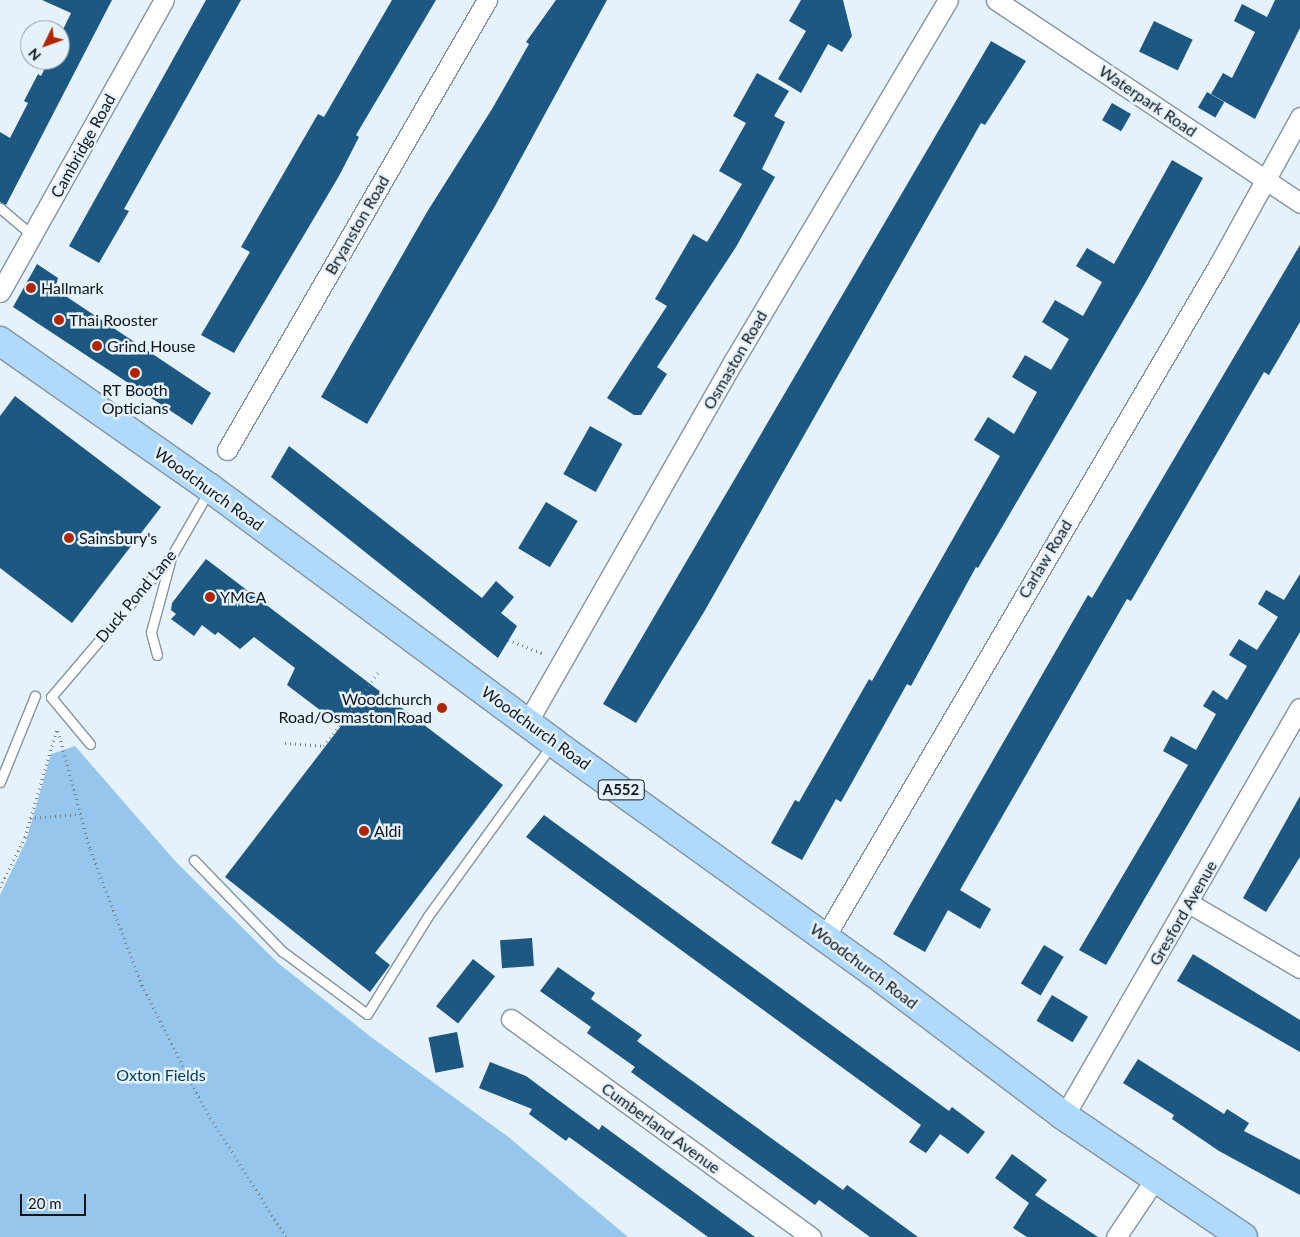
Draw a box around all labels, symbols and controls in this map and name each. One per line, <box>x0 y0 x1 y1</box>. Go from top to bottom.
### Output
north arrow <box>20 20 70 70</box>
text: N <box>24 45 44 64</box>
street label: Waterpark Road <box>1095 61 1201 141</box>
street label: Cambridge Road <box>47 91 119 201</box>
street label: Bryanston Road <box>321 172 393 278</box>
place label: Hallmark <box>41 278 104 298</box>
marker: Hallmark <box>25 282 37 294</box>
street label: Osmaston Road <box>699 307 771 413</box>
place label: Thai Rooster <box>69 310 158 330</box>
marker: Thai Rooster <box>53 314 65 326</box>
place label: Grind House <box>107 336 196 356</box>
marker: Grind House <box>91 340 103 352</box>
marker: RT Booth Opticians <box>129 367 141 379</box>
place label: RT Booth Opticians <box>102 380 168 418</box>
street label: Woodchurch Road <box>151 443 267 535</box>
street label: Carlaw Road <box>1014 516 1076 602</box>
place label: Sainsbury's <box>79 528 157 548</box>
marker: Sainsbury's <box>63 532 75 544</box>
street label: Duck Pond Lane <box>92 546 180 646</box>
place label: YMCA <box>220 587 266 607</box>
marker: YMCA <box>204 591 216 603</box>
street label: Woodchurch Road <box>478 682 594 774</box>
place label: Woodchurch Road/Osmaston Road <box>278 689 432 727</box>
marker: Woodchurch Road/Osmaston Road <box>436 702 448 714</box>
road number: A552 <box>597 778 645 802</box>
place label: Aldi <box>374 821 401 841</box>
marker: Aldi <box>358 825 370 837</box>
street label: Gresford Avenue <box>1145 857 1221 969</box>
street label: Woodchurch Road <box>806 919 922 1013</box>
park label: Oxton Fields <box>116 1065 206 1085</box>
street label: Cumberland Avenue <box>598 1078 724 1178</box>
scale bar <box>22 1184 89 1216</box>
text: 20 m <box>28 1194 62 1212</box>

